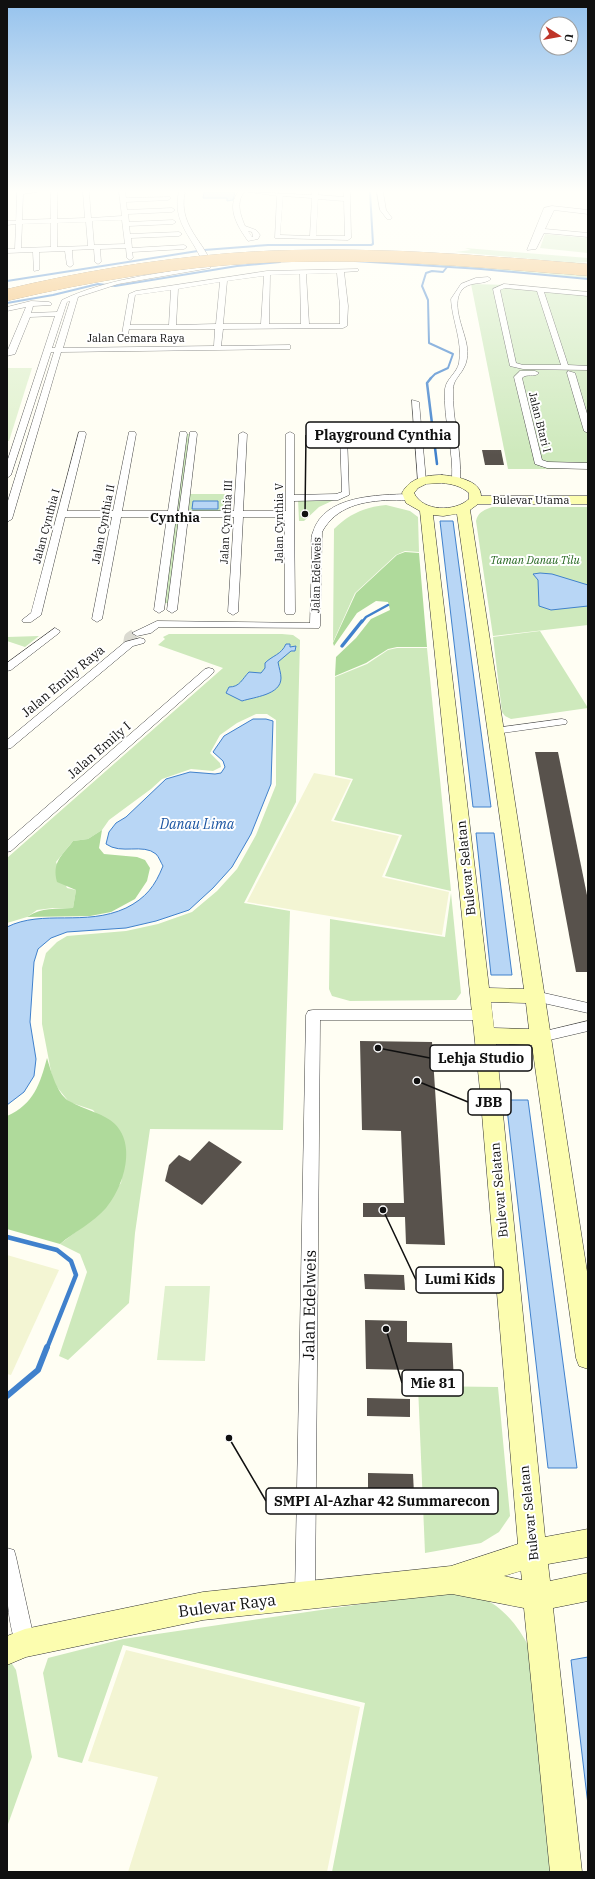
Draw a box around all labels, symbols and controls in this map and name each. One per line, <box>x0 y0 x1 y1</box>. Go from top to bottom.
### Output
north arrow <box>539 16 579 56</box>
text: U <box>561 32 576 44</box>
street label: Jalan Cemara Raya <box>87 331 185 345</box>
street label: Jalan Btari I <box>526 390 554 454</box>
callout: Playground Cynthia <box>306 422 459 448</box>
text: Playground Cynthia <box>315 426 451 444</box>
street label: Jalan Cynthia III <box>217 479 235 564</box>
street label: Jalan Cynthia V <box>272 482 286 563</box>
street label: Jalan Cynthia II <box>88 483 118 565</box>
street label: Jalan Cynthia I <box>29 487 63 565</box>
street label: Bulevar Utama <box>493 493 569 507</box>
district label: Cynthia <box>150 509 200 526</box>
street label: Jalan Edelweis <box>308 537 324 613</box>
park label: Taman Danau Tilu <box>490 553 580 567</box>
street label: Jalan Emily Raya <box>18 641 108 721</box>
street label: Jalan Emily I <box>64 718 134 782</box>
water label: Danau Lima <box>159 815 235 833</box>
street label: Bulevar Selatan <box>453 820 479 916</box>
callout: Lehja Studio <box>430 1045 532 1071</box>
text: Lehja Studio <box>438 1049 524 1067</box>
callout: JBB <box>468 1089 511 1115</box>
text: JBB <box>476 1093 503 1111</box>
street label: Bulevar Selatan <box>486 1142 512 1238</box>
street label: Jalan Edelweis <box>298 1250 320 1360</box>
callout: Lumi Kids <box>416 1267 503 1293</box>
text: Lumi Kids <box>425 1270 495 1288</box>
callout: Mie 81 <box>402 1370 463 1396</box>
text: Mie 81 <box>410 1374 456 1392</box>
street label: Bulevar Selatan <box>516 1465 542 1561</box>
callout: SMPI Al-Azhar 42 Summarecon <box>266 1488 498 1514</box>
text: SMPI Al-Azhar 42 Summarecon <box>274 1492 490 1510</box>
street label: Bulevar Raya <box>177 1589 277 1621</box>

